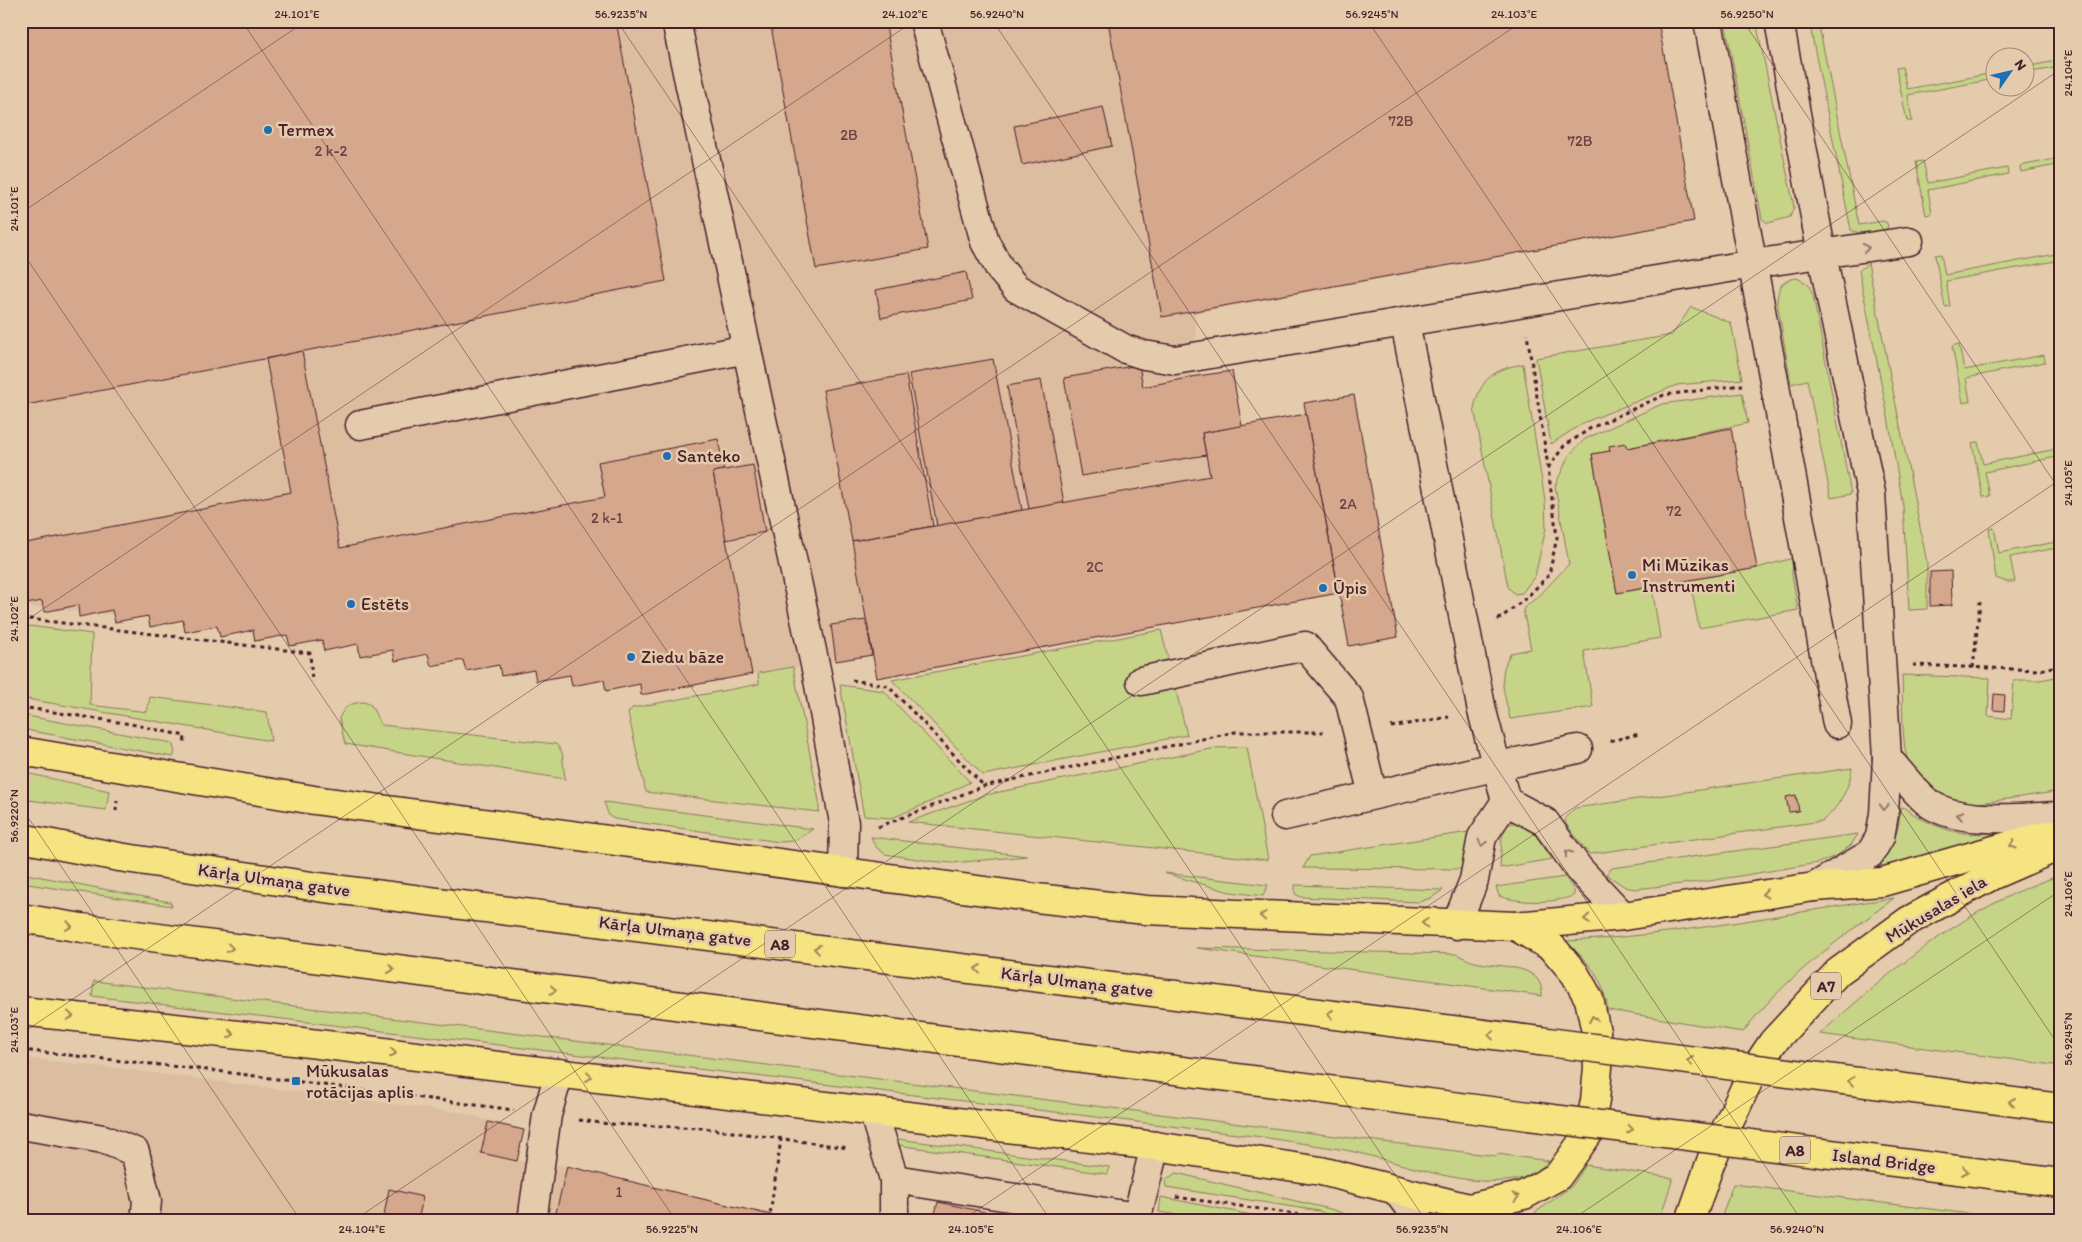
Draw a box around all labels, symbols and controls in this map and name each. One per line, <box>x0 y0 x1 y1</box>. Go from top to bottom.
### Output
text: 24.101°E <box>274 7 320 21</box>
text: 56.9235°N <box>595 7 647 21</box>
text: 24.102°E <box>882 7 928 21</box>
text: 56.9240°N <box>970 7 1024 21</box>
text: 56.9245°N <box>1345 7 1399 21</box>
text: 24.103°E <box>1491 7 1537 21</box>
text: 56.9250°N <box>1720 7 1774 21</box>
north arrow <box>1984 48 2034 98</box>
text: 24.104°E <box>2061 49 2075 96</box>
text: N <box>2011 56 2030 74</box>
house number: 72B <box>1388 112 1414 130</box>
place label: Termex <box>278 119 334 141</box>
marker: Termex <box>262 124 274 136</box>
house number: 2B <box>840 126 858 144</box>
house number: 72B <box>1567 132 1593 150</box>
house number: 2 k-2 <box>315 142 348 160</box>
text: 24.101°E <box>7 186 21 232</box>
one-way arrow <box>1861 244 1870 254</box>
place label: Santeko <box>677 445 740 467</box>
marker: Santeko <box>661 450 673 462</box>
text: 24.105°E <box>2061 460 2075 506</box>
house number: 2A <box>1339 495 1357 513</box>
house number: 72 <box>1666 502 1682 520</box>
house number: 2 k-1 <box>591 509 623 527</box>
place label: Mi Mūzikas Instrumenti <box>1642 554 1735 597</box>
house number: 2C <box>1086 558 1104 576</box>
marker: Mi Mūzikas Instrumenti <box>1626 569 1638 581</box>
place label: Ūpis <box>1333 577 1367 599</box>
marker: Ūpis <box>1317 582 1329 594</box>
place label: Estēts <box>361 593 409 615</box>
text: 24.102°E <box>7 596 21 642</box>
marker: Estēts <box>345 598 357 610</box>
place label: Ziedu bāze <box>641 646 724 668</box>
marker: Ziedu bāze <box>625 651 637 663</box>
text: 56.9220°N <box>7 789 21 843</box>
one-way arrow <box>1879 803 1890 811</box>
one-way arrow <box>1955 811 1964 821</box>
one-way arrow <box>1477 838 1487 847</box>
one-way arrow <box>2010 839 2018 849</box>
one-way arrow <box>1565 850 1573 859</box>
street label: Kārļa Ulmaņa gatve <box>197 858 351 902</box>
street label: Mūkusalas iela <box>1881 870 1991 948</box>
text: 24.106°E <box>2061 871 2075 917</box>
one-way arrow <box>1761 888 1769 899</box>
one-way arrow <box>1258 910 1266 921</box>
street label: Kārļa Ulmaņa gatve <box>598 911 752 951</box>
one-way arrow <box>1583 913 1591 924</box>
one-way arrow <box>1421 918 1429 929</box>
one-way arrow <box>65 921 74 931</box>
road number: A8 <box>765 931 795 958</box>
one-way arrow <box>227 942 235 953</box>
one-way arrow <box>812 944 820 955</box>
street label: Kārļa Ulmaņa gatve <box>1000 962 1154 1002</box>
one-way arrow <box>388 963 396 974</box>
one-way arrow <box>974 964 982 975</box>
road number: A7 <box>1811 972 1841 999</box>
one-way arrow <box>548 984 557 994</box>
text: 24.103°E <box>7 1007 21 1053</box>
one-way arrow <box>66 1010 74 1021</box>
one-way arrow <box>1326 1010 1334 1020</box>
text: 56.9245°N <box>2061 1012 2075 1066</box>
one-way arrow <box>1589 1014 1599 1023</box>
one-way arrow <box>227 1028 235 1039</box>
one-way arrow <box>1487 1030 1495 1041</box>
one-way arrow <box>389 1047 397 1058</box>
one-way arrow <box>1686 1056 1694 1067</box>
place label: Mūkusalas rotācijas aplis <box>306 1060 414 1103</box>
one-way arrow <box>585 1071 593 1082</box>
marker: Mūkusalas rotācijas aplis <box>290 1075 302 1087</box>
one-way arrow <box>1847 1077 1856 1087</box>
one-way arrow <box>2008 1097 2016 1108</box>
one-way arrow <box>1626 1123 1634 1134</box>
road number: A8 <box>1780 1136 1810 1164</box>
street label: Island Bridge <box>1831 1144 1937 1178</box>
one-way arrow <box>1961 1165 1969 1176</box>
house number: 1 <box>616 1183 623 1201</box>
one-way arrow <box>1512 1192 1521 1203</box>
text: 24.104°E <box>339 1222 386 1236</box>
text: 56.9225°N <box>646 1222 698 1236</box>
text: 24.105°E <box>948 1222 994 1236</box>
text: 56.9235°N <box>1396 1222 1448 1236</box>
text: 24.106°E <box>1556 1222 1602 1236</box>
text: 56.9240°N <box>1770 1222 1824 1236</box>

